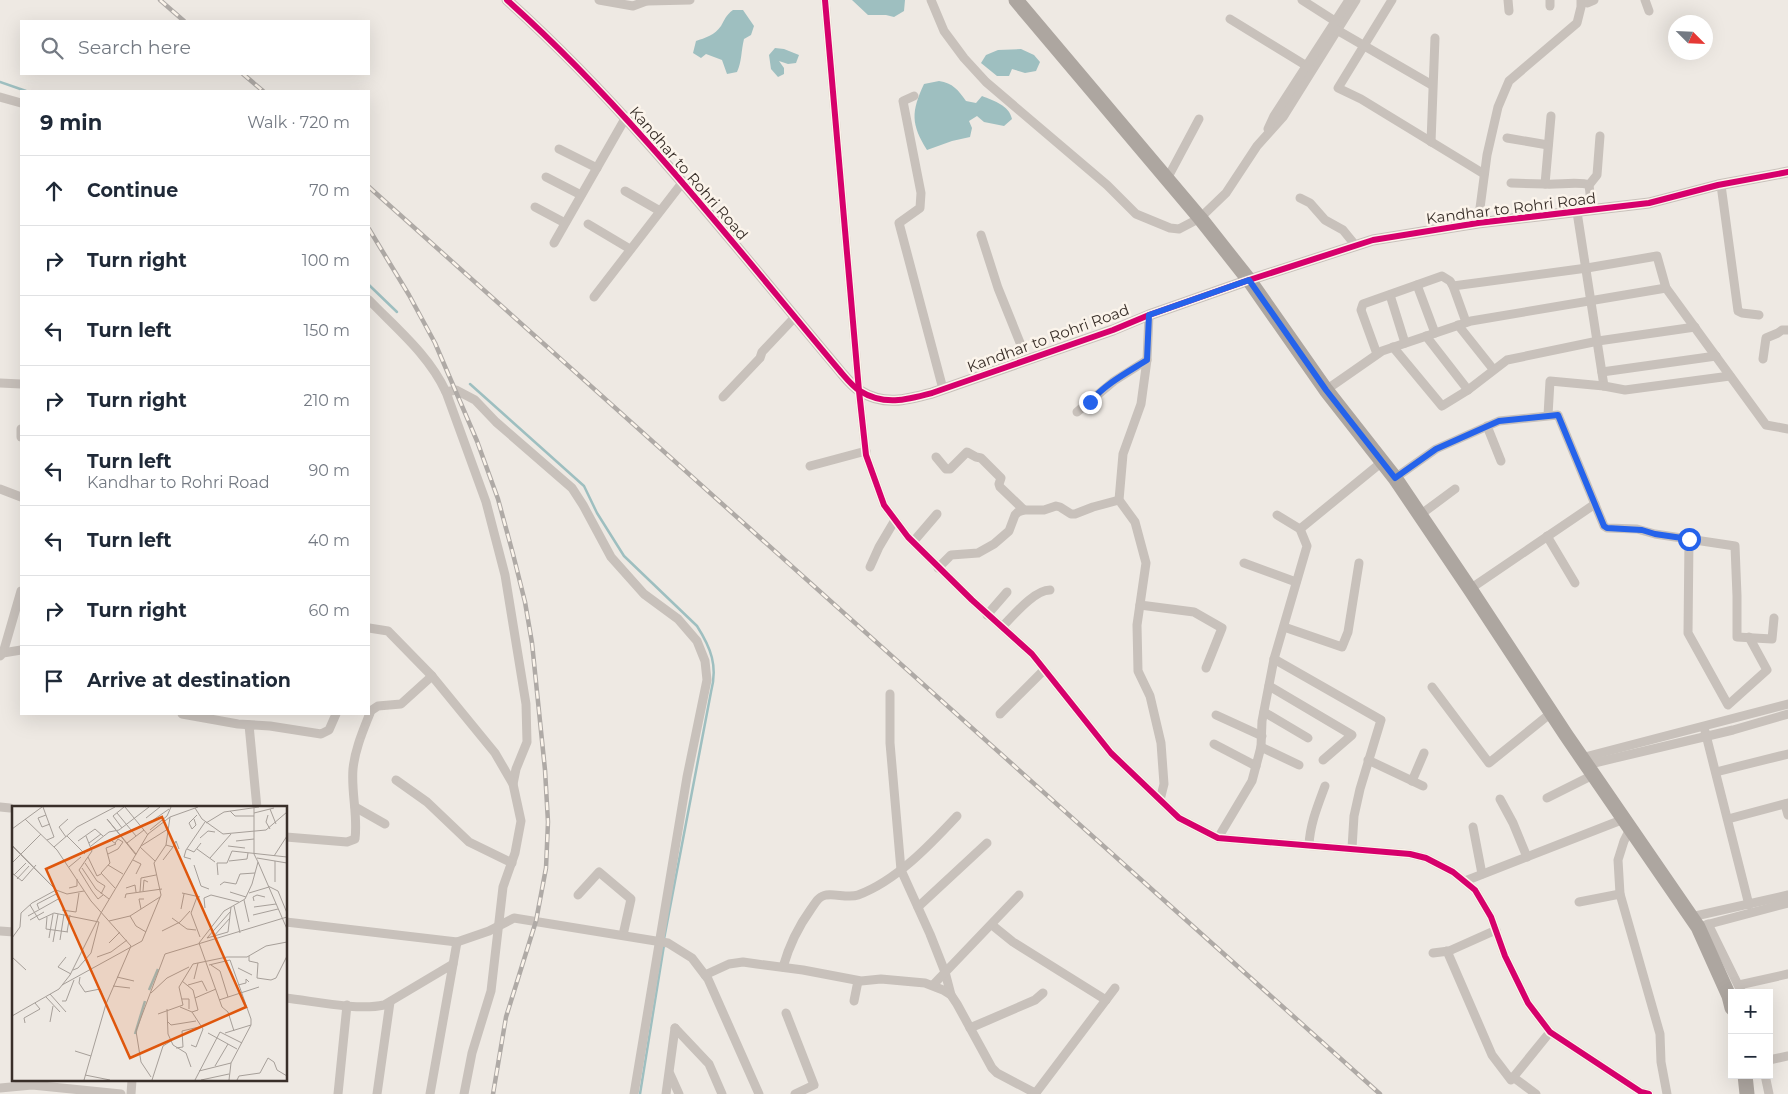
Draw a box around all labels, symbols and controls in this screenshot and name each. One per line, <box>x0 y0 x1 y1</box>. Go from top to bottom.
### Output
north arrow <box>1668 15 1713 60</box>
search box <box>20 20 370 75</box>
icon: search <box>38 34 66 62</box>
text: Search here <box>78 36 191 59</box>
street label: Kandhar to Rohri Road <box>626 102 752 244</box>
text: 9 min <box>40 110 102 135</box>
text: Walk · 720 m <box>247 113 350 132</box>
icon: ahead <box>40 177 68 205</box>
text: Continue <box>87 179 178 202</box>
text: 70 m <box>309 181 350 200</box>
street label: Kandhar to Rohri Road <box>1425 188 1597 228</box>
icon: right <box>40 247 68 275</box>
text: Turn right <box>87 249 187 272</box>
text: 100 m <box>302 251 350 270</box>
street label: Kandhar to Rohri Road <box>964 300 1132 376</box>
icon: left <box>40 317 68 345</box>
text: Turn left <box>87 319 172 342</box>
text: 150 m <box>303 321 350 340</box>
icon: right <box>40 387 68 415</box>
text: Turn right <box>87 389 187 412</box>
text: 210 m <box>303 391 350 410</box>
route end <box>1079 391 1102 414</box>
text: Turn left <box>87 450 172 473</box>
icon: left <box>40 457 68 485</box>
text: 90 m <box>308 461 350 480</box>
text: Kandhar to Rohri Road <box>87 473 270 492</box>
icon: left <box>40 527 68 555</box>
route start <box>1678 528 1701 551</box>
text: Turn left <box>87 529 172 552</box>
text: 40 m <box>308 531 350 550</box>
icon: right <box>40 597 68 625</box>
text: Turn right <box>87 599 187 622</box>
text: 60 m <box>308 601 350 620</box>
icon: arrive <box>40 667 68 695</box>
text: Arrive at destination <box>87 669 291 692</box>
inset map <box>12 806 288 1082</box>
map controls <box>1728 989 1773 1079</box>
button: + <box>1728 989 1773 1034</box>
button: − <box>1728 1034 1773 1079</box>

